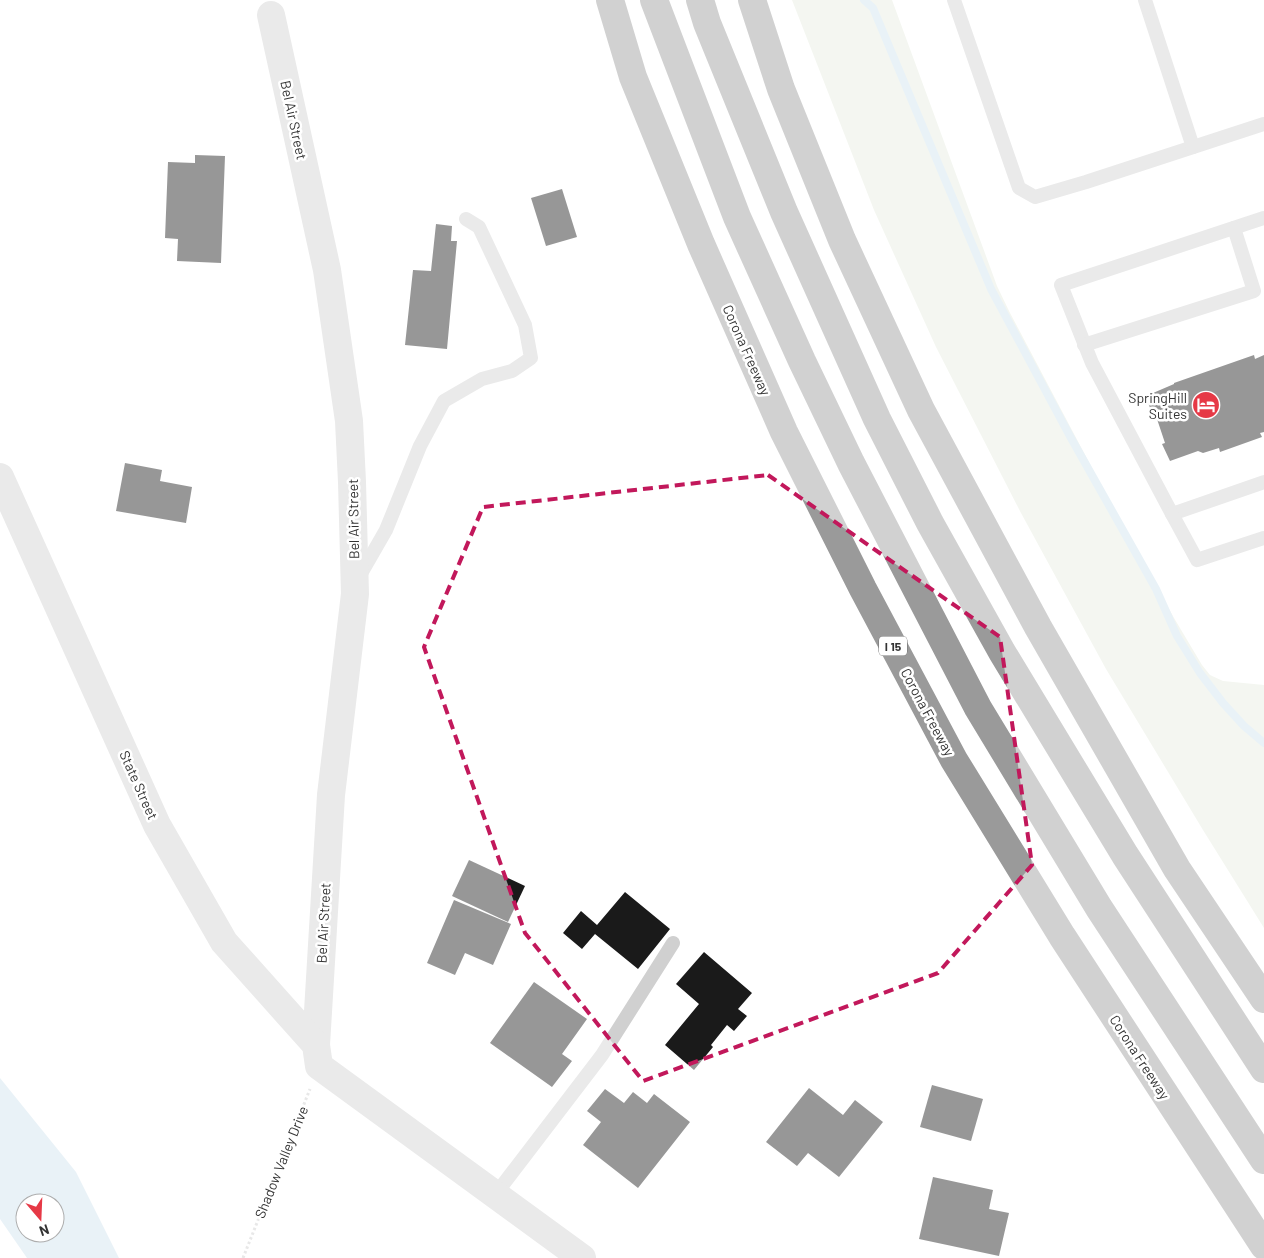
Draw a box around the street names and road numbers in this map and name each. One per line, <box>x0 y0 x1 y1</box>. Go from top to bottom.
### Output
street label: Bel Air Street <box>277 79 311 161</box>
street label: Corona Freeway <box>719 302 775 398</box>
street label: Bel Air Street <box>344 479 362 559</box>
road number: I 15 <box>879 636 907 656</box>
street label: Corona Freeway <box>898 665 959 759</box>
street label: State Street <box>116 748 162 822</box>
street label: Bel Air Street <box>312 882 334 964</box>
street label: Corona Freeway <box>1106 1012 1174 1103</box>
street label: Shadow Valley Drive <box>251 1103 311 1221</box>

